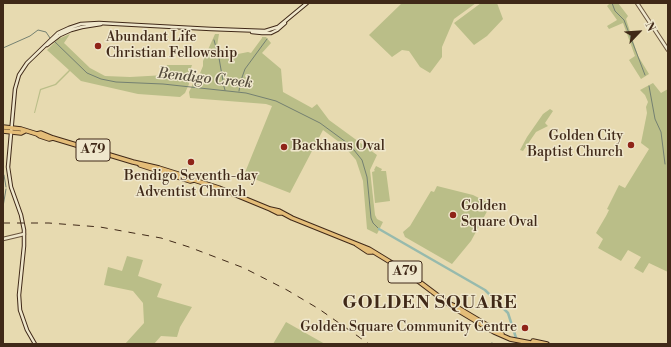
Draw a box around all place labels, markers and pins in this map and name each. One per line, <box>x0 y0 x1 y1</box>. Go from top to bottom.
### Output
place label: Abundant Life Christian Fellowship <box>106 30 237 62</box>
marker: Abundant Life Christian Fellowship <box>93 41 103 51</box>
place label: Golden City Baptist Church <box>527 129 623 162</box>
place label: Backhaus Oval <box>292 139 385 155</box>
marker: Golden City Baptist Church <box>626 140 636 150</box>
marker: Backhaus Oval <box>279 142 289 152</box>
marker: Bendigo Seventh-day Adventist Church <box>186 157 196 167</box>
place label: Bendigo Seventh-day Adventist Church <box>124 169 258 202</box>
place label: Golden Square Oval <box>461 199 538 232</box>
marker: Golden Square Oval <box>448 210 458 220</box>
place label: Golden Square Community Centre <box>300 320 517 336</box>
marker: Golden Square Community Centre <box>520 323 530 333</box>

